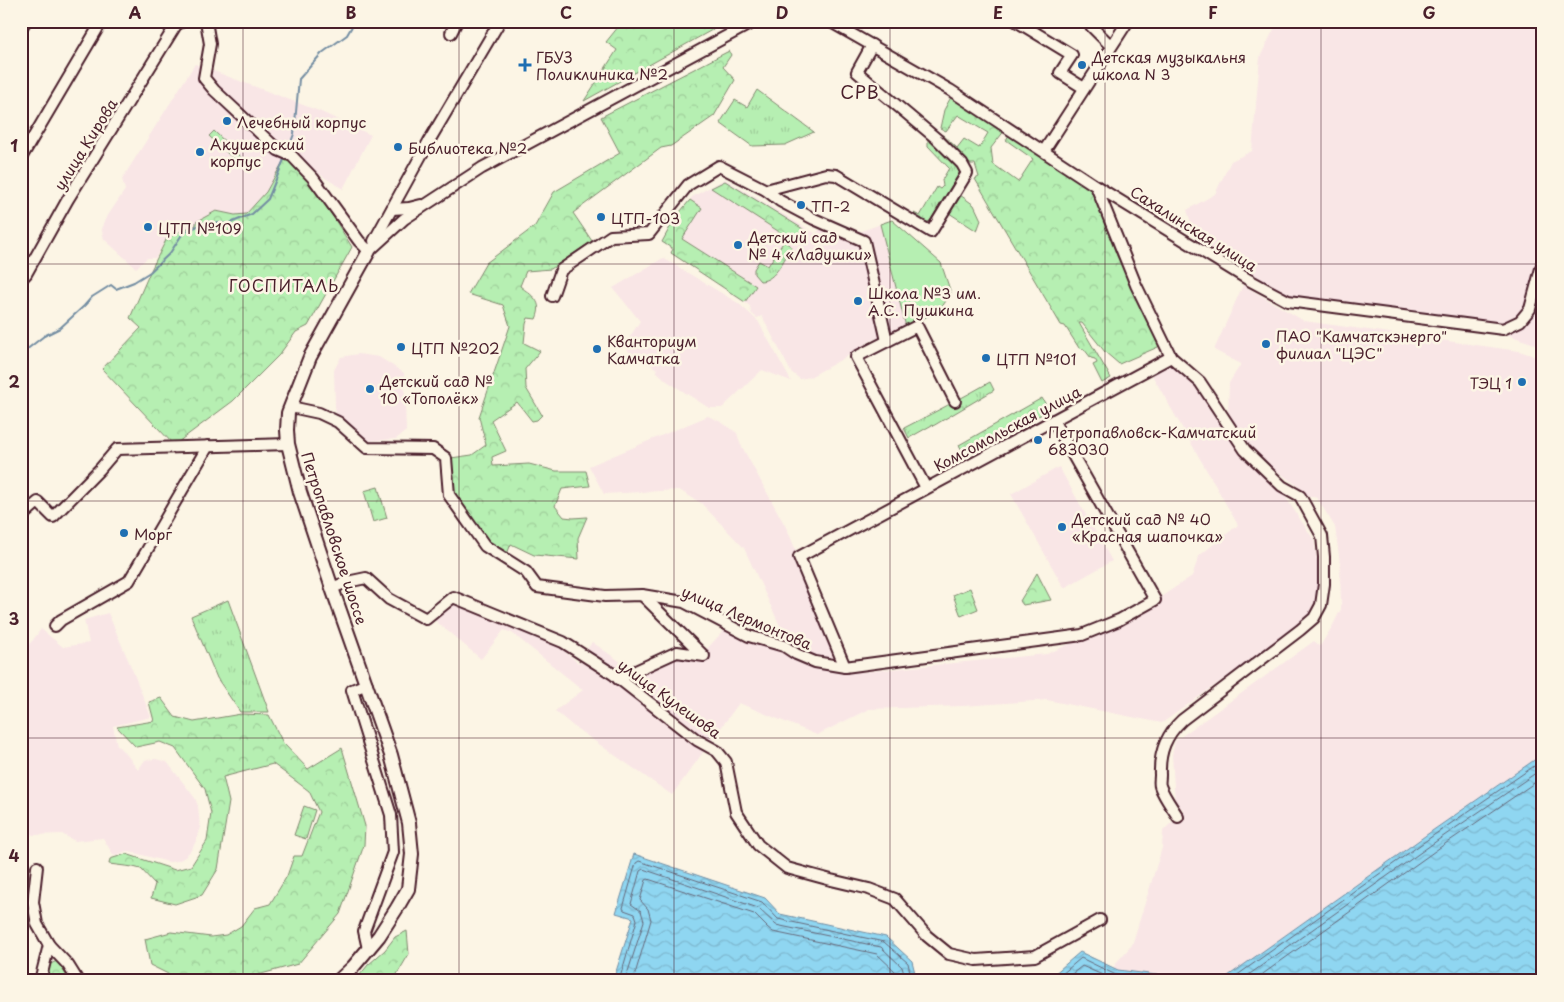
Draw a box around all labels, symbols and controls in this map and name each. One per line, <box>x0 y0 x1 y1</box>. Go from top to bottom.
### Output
text: A <box>129 0 142 24</box>
text: B <box>346 0 357 24</box>
text: C <box>560 0 572 24</box>
text: D <box>776 0 788 24</box>
text: E <box>993 0 1003 24</box>
text: F <box>1208 0 1218 24</box>
text: G <box>1422 0 1436 24</box>
place label: ГБУЗ Поликлиника №2 <box>536 45 668 85</box>
place label: Детская музыкальня школа N 3 <box>1091 45 1246 85</box>
marker: ГБУЗ Поликлиника №2 <box>518 58 532 72</box>
marker: Детская музыкальня школа N 3 <box>1076 59 1088 71</box>
district label: СРВ <box>840 78 880 105</box>
street label: улица Кирова <box>48 93 123 194</box>
place label: Лечебный корпус <box>237 110 367 133</box>
marker: Лечебный корпус <box>221 115 233 127</box>
place label: Акушерский корпус <box>210 132 304 172</box>
text: 1 <box>10 133 18 157</box>
place label: Библиотека №2 <box>408 136 527 159</box>
marker: Библиотека №2 <box>392 141 404 153</box>
marker: Акушерский корпус <box>194 146 206 158</box>
street label: Сахалинская улица <box>1126 180 1262 277</box>
place label: ТП-2 <box>811 194 850 217</box>
marker: ТП-2 <box>795 199 807 211</box>
place label: ЦТП-103 <box>611 206 680 229</box>
marker: ЦТП-103 <box>595 211 607 223</box>
place label: ЦТП №109 <box>158 216 242 239</box>
marker: ЦТП №109 <box>142 221 154 233</box>
place label: Детский сад № 4 «Ладушки» <box>747 225 872 265</box>
marker: Детский сад № 4 «Ладушки» <box>732 239 744 251</box>
district label: ГОСПИТАЛЬ <box>229 273 339 297</box>
place label: Школа №3 им. А.С. Пушкина <box>868 281 981 321</box>
marker: Школа №3 им. А.С. Пушкина <box>852 295 864 307</box>
place label: ПАО "Камчатскэнерго" филиал "ЦЭС" <box>1276 324 1447 364</box>
place label: Кванториум Камчатка <box>607 329 697 369</box>
place label: ЦТП №202 <box>411 336 500 359</box>
marker: ПАО "Камчатскэнерго" филиал "ЦЭС" <box>1260 338 1272 350</box>
marker: ЦТП №202 <box>395 341 407 353</box>
marker: Кванториум Камчатка <box>591 343 603 355</box>
place label: ЦТП №101 <box>996 347 1077 370</box>
marker: ЦТП №101 <box>980 352 992 364</box>
text: 2 <box>8 369 20 393</box>
place label: Детский сад № 10 «Тополёк» <box>379 369 493 409</box>
place label: ТЭЦ 1 <box>1470 371 1512 394</box>
marker: ТЭЦ 1 <box>1516 376 1528 388</box>
street label: Комсомольская улица <box>929 379 1085 477</box>
marker: Детский сад № 10 «Тополёк» <box>364 383 376 395</box>
place label: Петропавловск-Камчатский 683030 <box>1048 420 1256 460</box>
marker: Петропавловск-Камчатский 683030 <box>1032 434 1044 446</box>
street label: Петропавловское шоссе <box>296 449 374 627</box>
place label: Детский сад № 40 «Красная шапочка» <box>1071 507 1223 547</box>
marker: Детский сад № 40 «Красная шапочка» <box>1056 521 1068 533</box>
place label: Морг <box>134 522 172 545</box>
marker: Морг <box>118 527 130 539</box>
street label: улица Лермонтова <box>678 579 816 655</box>
text: 3 <box>9 606 19 630</box>
street label: улица Кулешова <box>614 653 727 744</box>
text: 4 <box>9 843 20 867</box>

